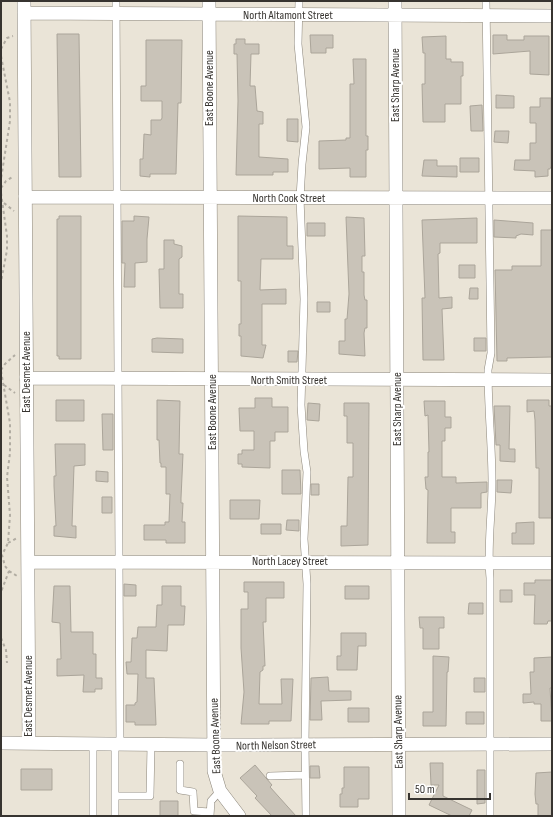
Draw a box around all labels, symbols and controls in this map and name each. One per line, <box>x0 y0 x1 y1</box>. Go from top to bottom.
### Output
street label: North Altamont Street <box>243 8 333 23</box>
street label: East Sharp Avenue <box>388 48 403 122</box>
street label: East Boone Avenue <box>202 50 217 126</box>
street label: North Cook Street <box>253 191 326 206</box>
street label: East Desmet Avenue <box>19 331 34 413</box>
street label: East Sharp Avenue <box>390 372 405 446</box>
street label: North Smith Street <box>251 373 328 388</box>
street label: East Boone Avenue <box>205 374 220 450</box>
street label: North Lacey Street <box>252 554 328 569</box>
street label: East Desmet Avenue <box>21 655 36 737</box>
street label: East Sharp Avenue <box>390 695 407 769</box>
street label: East Boone Avenue <box>207 698 224 774</box>
street label: North Nelson Street <box>236 737 317 754</box>
scale bar <box>409 775 490 801</box>
text: 50 m <box>415 782 435 797</box>

